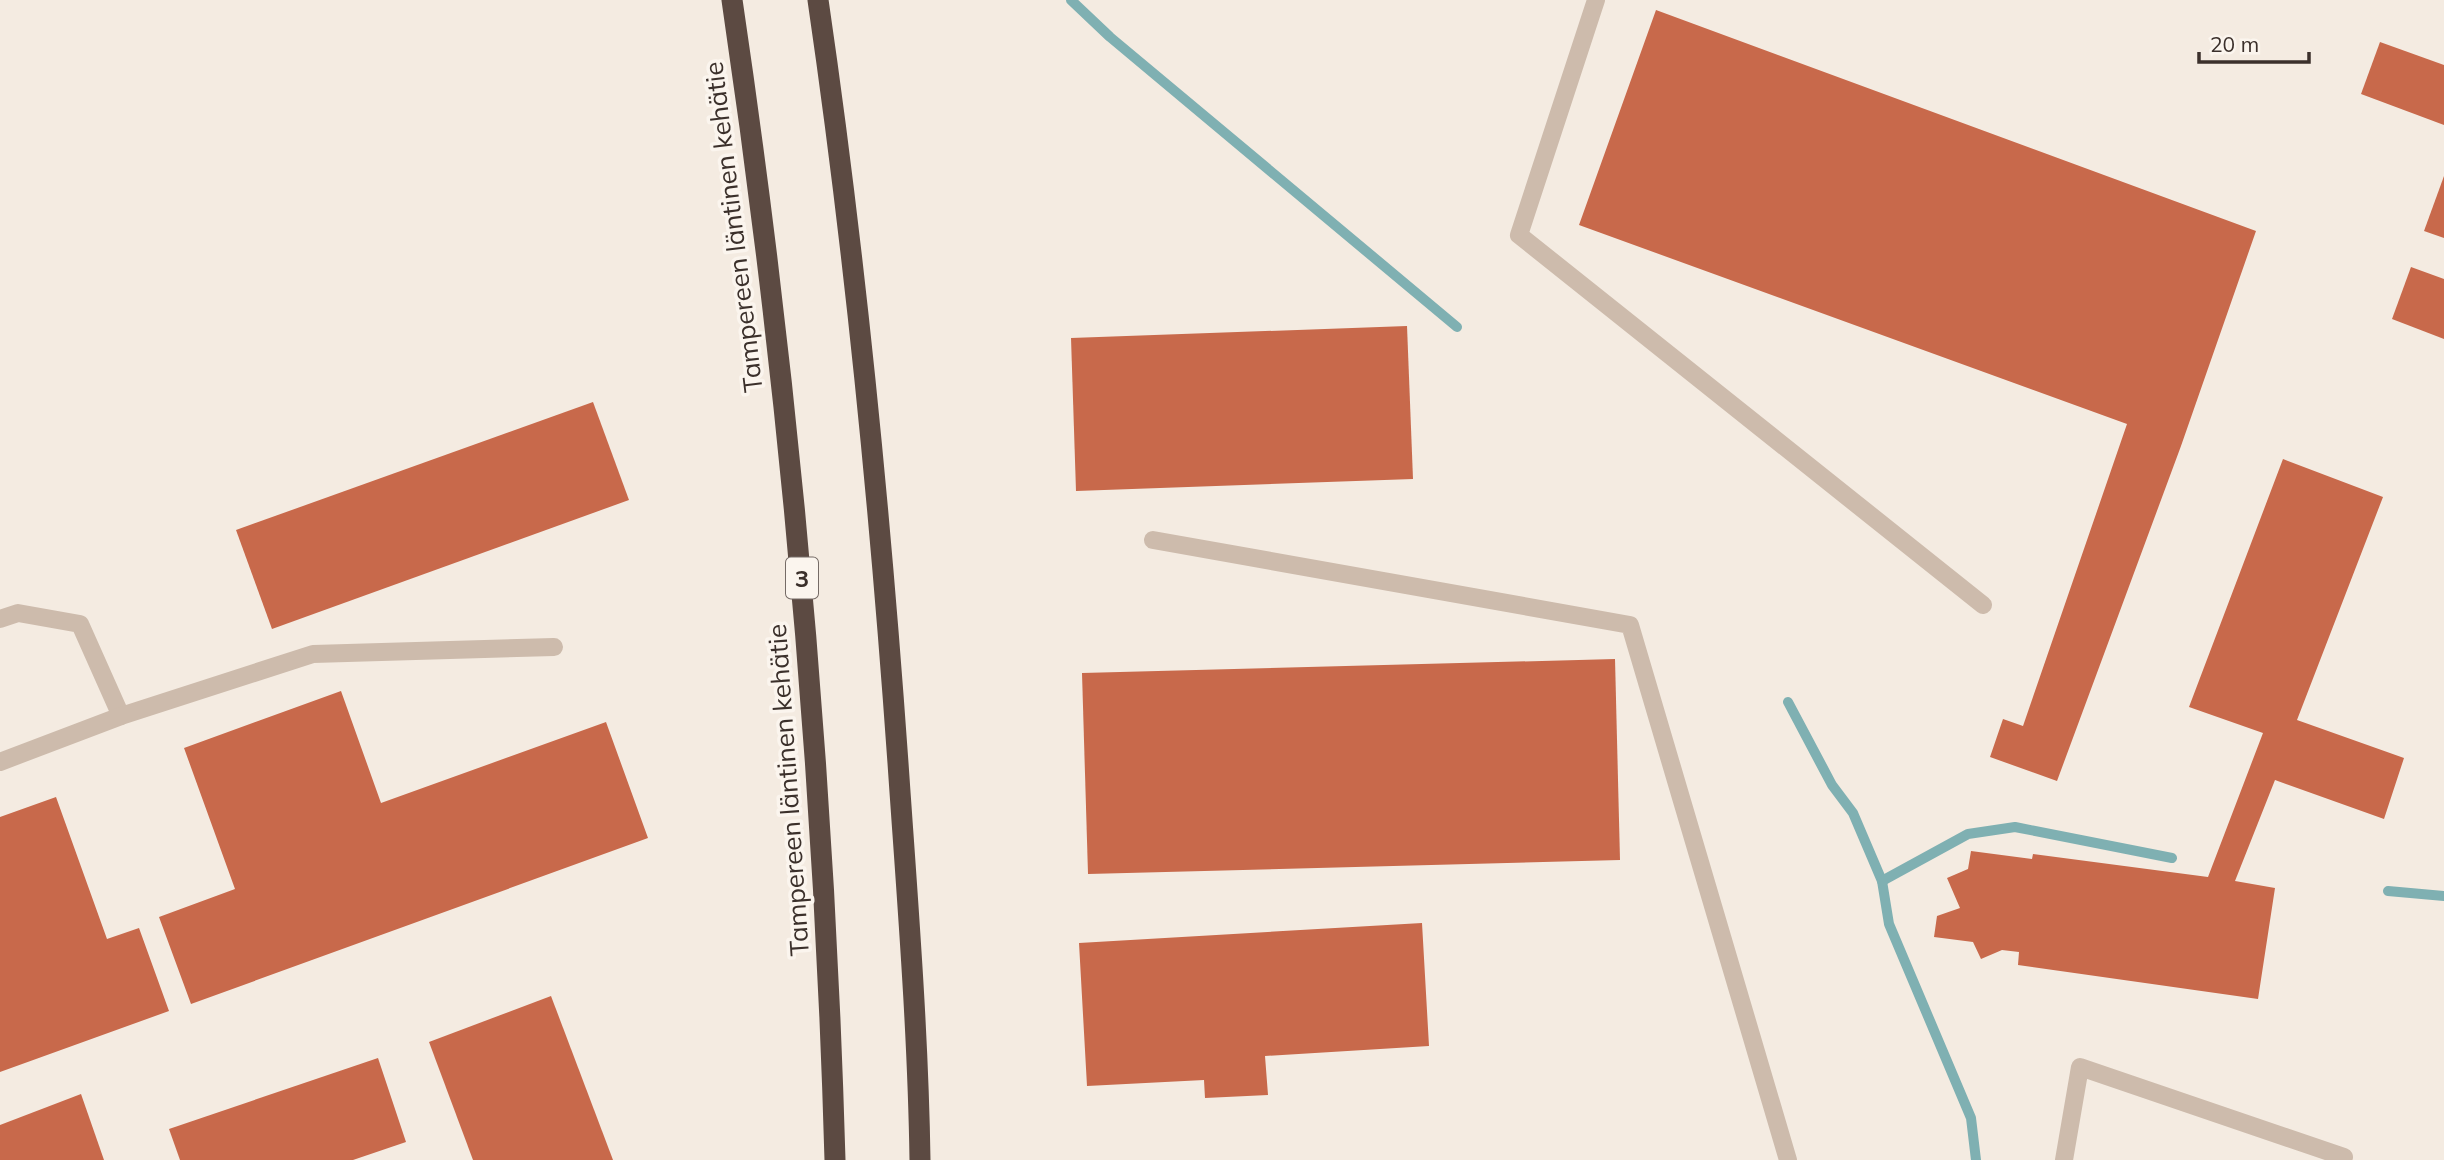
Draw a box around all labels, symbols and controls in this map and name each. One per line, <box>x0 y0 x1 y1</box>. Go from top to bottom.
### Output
scale bar <box>2199 21 2309 65</box>
text: 20 m <box>2210 31 2259 57</box>
street label: Tampereen läntinen kehätie <box>696 60 770 394</box>
road number: 3 <box>786 558 818 598</box>
street label: Tampereen läntinen kehätie <box>760 623 816 957</box>

